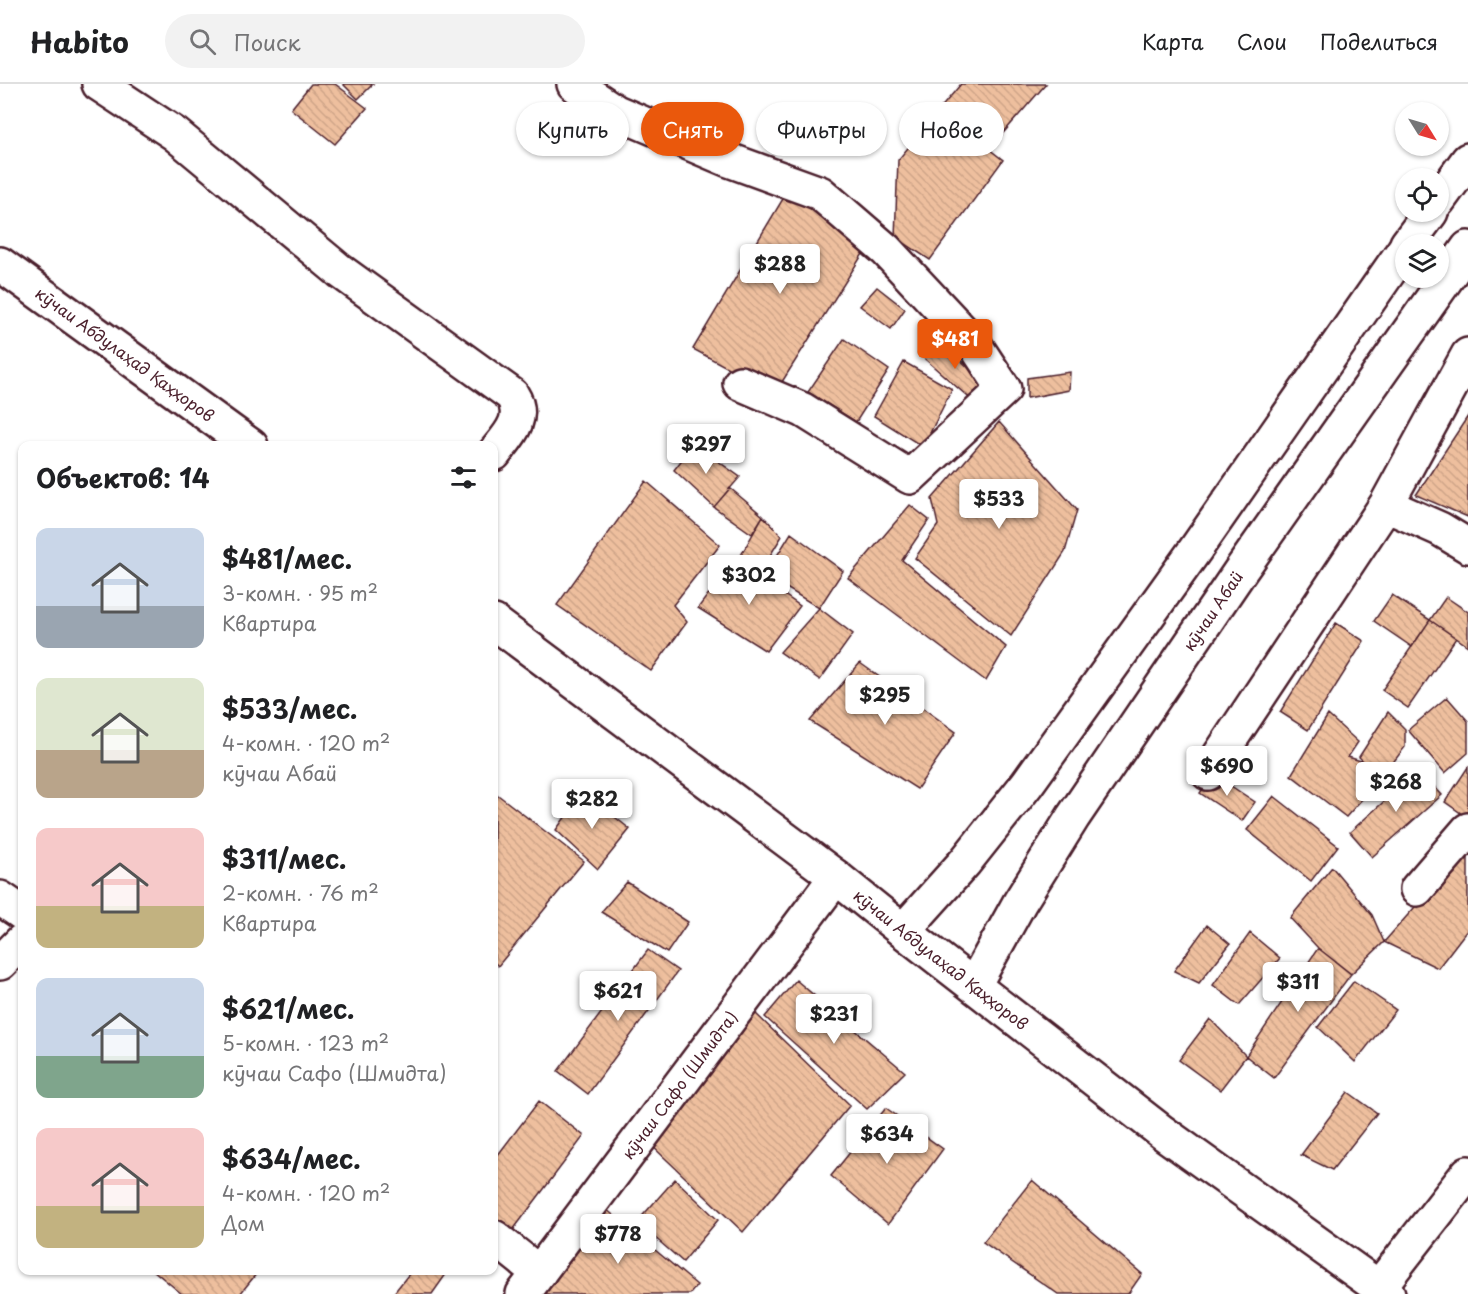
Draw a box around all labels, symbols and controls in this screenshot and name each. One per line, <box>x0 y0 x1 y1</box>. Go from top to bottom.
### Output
search box <box>165 14 585 68</box>
text: Habito <box>30 20 129 63</box>
icon: search <box>186 25 219 58</box>
text: Поиск <box>234 25 301 58</box>
text: Карта <box>1142 25 1204 57</box>
text: Слои <box>1237 25 1287 57</box>
text: Поделиться <box>1320 25 1438 57</box>
chip: Купить <box>516 102 629 156</box>
chip: Снять <box>641 102 744 156</box>
chip: Фильтры <box>756 102 887 156</box>
chip: Новое <box>899 102 1004 156</box>
north arrow <box>1395 102 1449 156</box>
map controls <box>1395 102 1449 288</box>
button: locate <box>1395 168 1449 222</box>
button: layers <box>1395 234 1449 288</box>
pin: $288 <box>744 244 816 295</box>
text: $288 <box>754 248 806 278</box>
street label: кӯчаи Абдулаҳад Қаҳҳоров <box>31 280 220 427</box>
pin: $481 <box>919 319 991 370</box>
text: $481 <box>931 323 979 353</box>
pin: $297 <box>670 424 742 475</box>
text: $297 <box>681 428 731 458</box>
text: Объектов: 14 <box>36 458 210 497</box>
icon: filters <box>447 461 480 494</box>
pin: $533 <box>963 479 1035 530</box>
text: $533 <box>973 483 1025 513</box>
text: $481/мес. <box>222 539 352 578</box>
icon: home <box>84 552 156 624</box>
pin: $302 <box>713 555 785 606</box>
text: $302 <box>722 559 776 589</box>
street label: кӯчаи Абаӣ <box>1176 566 1248 655</box>
text: 3-комн. · 95 m² <box>222 578 378 608</box>
text: Квартира <box>222 608 316 638</box>
pin: $295 <box>849 675 921 726</box>
text: $295 <box>859 679 911 709</box>
text: $533/мес. <box>222 689 358 728</box>
icon: home <box>84 702 156 774</box>
text: 4-комн. · 120 m² <box>222 728 390 758</box>
pin: $690 <box>1191 746 1263 797</box>
text: $690 <box>1200 750 1254 780</box>
text: кӯчаи Абаӣ <box>222 758 337 788</box>
pin: $268 <box>1360 762 1432 813</box>
text: $268 <box>1370 766 1422 796</box>
pin: $282 <box>556 779 628 830</box>
text: $282 <box>566 783 618 813</box>
text: $311/мес. <box>222 839 346 878</box>
icon: home <box>84 852 156 924</box>
text: 2-комн. · 76 m² <box>222 878 379 908</box>
street label: кӯчаи Абдулаҳад Қаҳҳоров <box>849 883 1034 1035</box>
text: Квартира <box>222 908 316 938</box>
pin: $311 <box>1262 962 1334 1013</box>
text: $311 <box>1277 966 1319 996</box>
pin: $621 <box>582 971 654 1022</box>
text: $621 <box>593 975 643 1005</box>
text: $621/мес. <box>222 989 355 1028</box>
pin: $231 <box>798 994 870 1045</box>
text: $231 <box>810 998 858 1028</box>
icon: home <box>84 1002 156 1074</box>
street label: кӯчаи Сафо (Шмидта) <box>615 1006 742 1164</box>
text: 5-комн. · 123 m² <box>222 1028 389 1058</box>
text: кӯчаи Сафо (Шмидта) <box>222 1058 447 1088</box>
pin: $634 <box>851 1114 923 1165</box>
text: $634 <box>860 1118 914 1148</box>
text: $634/мес. <box>222 1139 361 1178</box>
icon: home <box>84 1152 156 1224</box>
text: 4-комн. · 120 m² <box>222 1178 390 1208</box>
text: Дом <box>222 1208 265 1238</box>
pin: $778 <box>582 1214 654 1265</box>
text: $778 <box>594 1218 642 1248</box>

